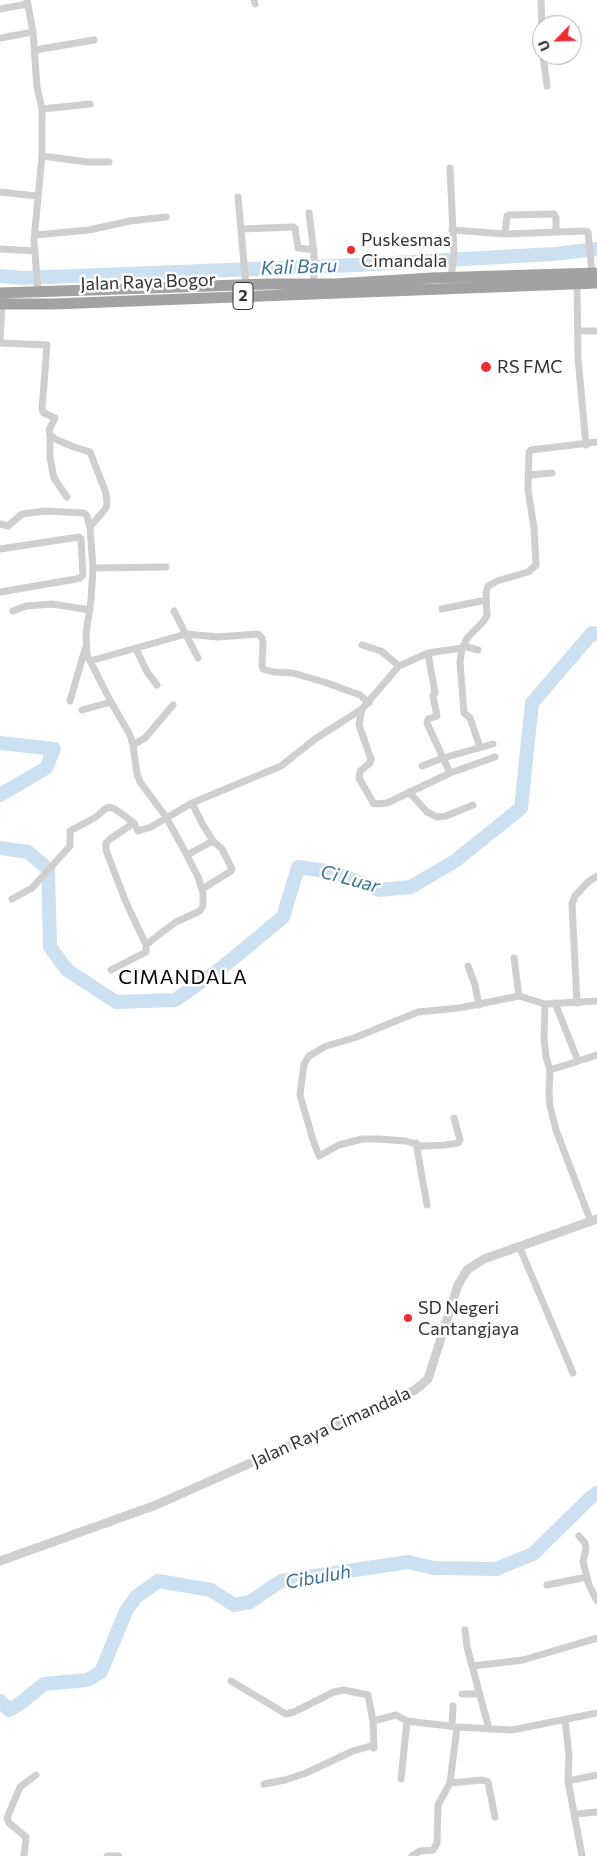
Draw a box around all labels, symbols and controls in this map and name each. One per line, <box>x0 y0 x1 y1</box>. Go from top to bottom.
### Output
north arrow <box>532 15 582 65</box>
text: U <box>534 38 554 54</box>
place label: Puskesmas Cimandala <box>361 229 451 272</box>
marker: Puskesmas Cimandala <box>345 244 357 256</box>
water label: Kali Baru <box>260 254 338 280</box>
street label: Jalan Raya Bogor <box>80 269 216 295</box>
road number: 2 <box>233 282 253 310</box>
place label: RS FMC <box>497 356 563 378</box>
marker: RS FMC <box>479 360 493 374</box>
water label: Ci Luar <box>318 860 382 898</box>
district label: CIMANDALA <box>117 965 249 989</box>
place label: SD Negeri Cantangjaya <box>418 1297 519 1340</box>
marker: SD Negeri Cantangjaya <box>402 1312 414 1324</box>
street label: Jalan Raya Cimandala <box>248 1382 414 1472</box>
water label: Cibuluh <box>283 1560 353 1594</box>

